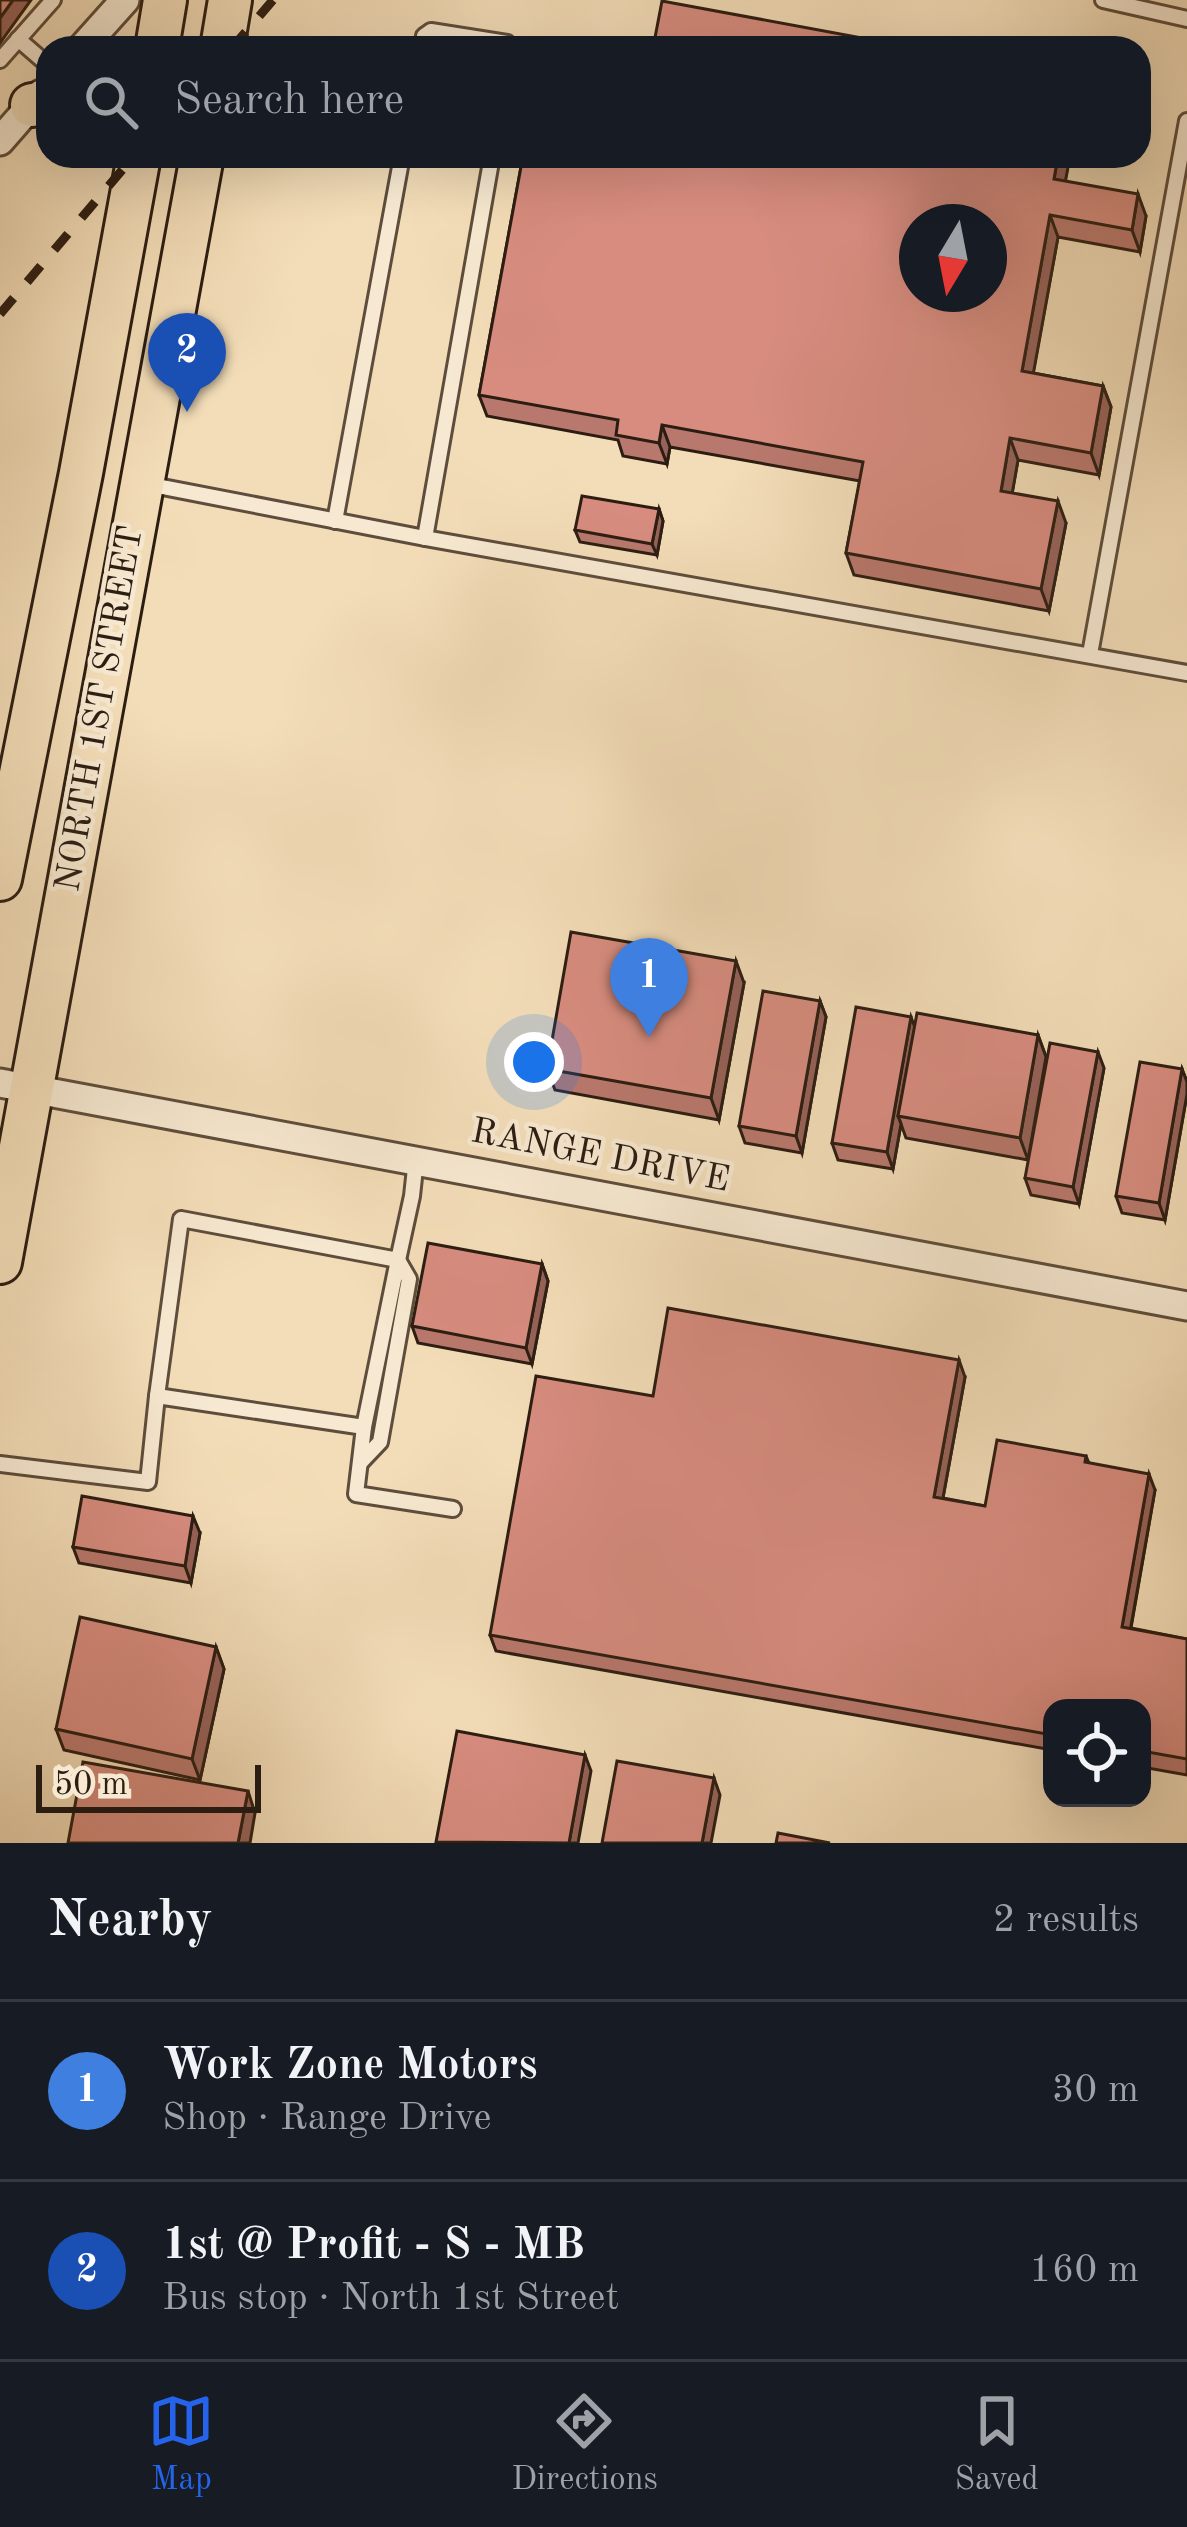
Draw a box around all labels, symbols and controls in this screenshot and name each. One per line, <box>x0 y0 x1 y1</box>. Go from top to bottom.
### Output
search box <box>36 36 1151 168</box>
icon: search <box>78 69 144 135</box>
text: Search here <box>174 79 404 124</box>
north arrow <box>899 204 1007 312</box>
pin: 2 <box>148 313 226 412</box>
street label: NORTH 1ST STREET <box>51 523 151 895</box>
pin: 1 <box>610 938 688 1037</box>
your location <box>504 1032 564 1092</box>
street label: RANGE DRIVE <box>468 1114 732 1200</box>
map controls <box>1043 1699 1151 1807</box>
button: locate <box>1043 1699 1151 1807</box>
scale bar <box>36 1759 261 1812</box>
text: 50 m <box>54 1769 128 1802</box>
text: Nearby <box>48 1896 213 1947</box>
text: 2 results <box>993 1901 1139 1940</box>
text: Work Zone Motors <box>162 2044 538 2089</box>
text: 1 <box>76 2071 98 2110</box>
text: 30 m <box>1052 2071 1139 2110</box>
text: Shop · Range Drive <box>162 2099 492 2138</box>
text: 1st @ Profit - S - MB <box>162 2224 585 2269</box>
text: 2 <box>76 2251 98 2290</box>
text: 160 m <box>1029 2251 1139 2290</box>
text: Bus stop · North 1st Street <box>162 2279 619 2318</box>
tab: Map <box>148 2388 214 2501</box>
tab: Directions <box>511 2388 658 2501</box>
tab: Saved <box>955 2388 1039 2501</box>

